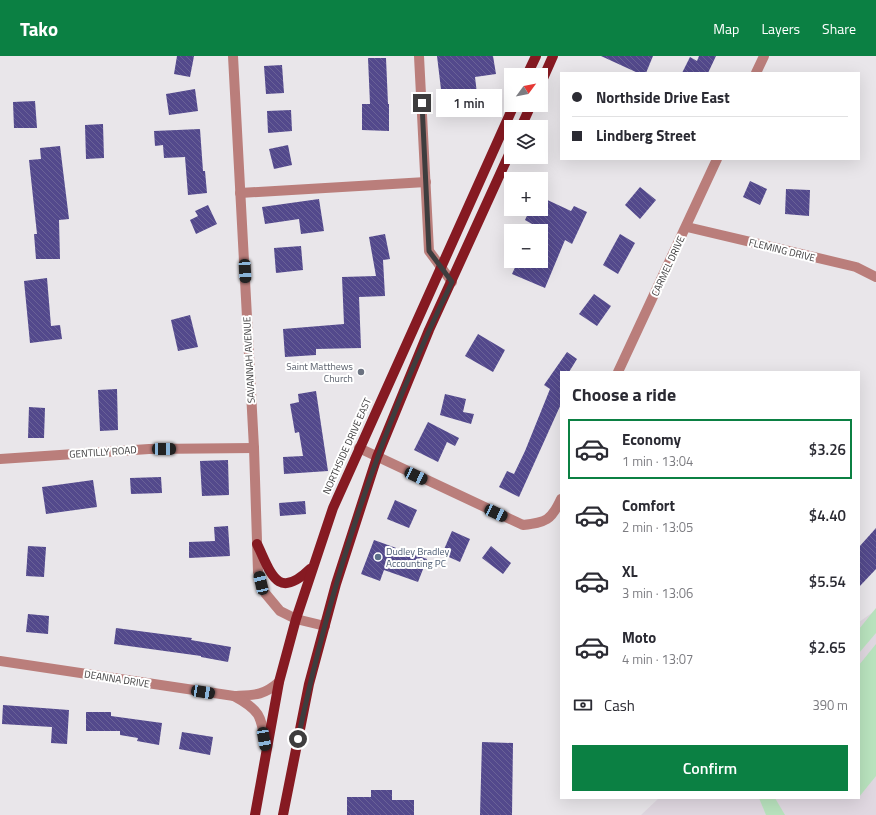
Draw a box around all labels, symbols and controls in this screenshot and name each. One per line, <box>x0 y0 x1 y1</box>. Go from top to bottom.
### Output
text: Tako <box>20 14 58 43</box>
text: Map <box>713 18 739 39</box>
text: Layers <box>761 18 800 39</box>
text: Share <box>822 18 856 39</box>
north arrow <box>504 68 548 112</box>
map controls <box>504 68 548 268</box>
text: Northside Drive East <box>596 86 730 109</box>
callout: 1 min <box>436 89 502 117</box>
text: 1 min <box>453 93 485 113</box>
route end <box>413 94 431 112</box>
button: layers <box>504 120 548 164</box>
text: Lindberg Street <box>596 124 696 147</box>
button: + <box>504 172 548 216</box>
button: − <box>504 224 548 268</box>
street label: CARMEL DRIVE <box>647 233 689 299</box>
street label: FLEMING DRIVE <box>747 234 817 266</box>
car <box>238 259 252 283</box>
street label: SAVANNAH AVENUE <box>239 316 259 404</box>
place label: Saint Matthews Church <box>286 359 353 386</box>
marker: Saint Matthews Church <box>356 367 366 377</box>
text: Choose a ride <box>572 381 676 408</box>
street label: NORTHSIDE DRIVE EAST <box>319 395 375 497</box>
text: Economy <box>622 428 681 451</box>
icon: car <box>574 431 610 467</box>
text: $3.26 <box>809 438 846 461</box>
street label: GENTILLY ROAD <box>69 442 137 462</box>
car <box>152 443 176 455</box>
text: 1 min · 13:04 <box>622 451 693 471</box>
car <box>403 465 429 487</box>
text: Comfort <box>622 494 675 517</box>
icon: car <box>574 497 610 533</box>
car <box>483 502 509 524</box>
text: $4.40 <box>809 504 846 527</box>
text: 2 min · 13:05 <box>622 517 693 537</box>
place label: Dudley Bradley Accounting PC <box>386 544 450 571</box>
marker: Dudley Bradley Accounting PC <box>373 552 383 562</box>
text: XL <box>622 560 638 583</box>
icon: car <box>574 563 610 599</box>
car <box>252 570 270 596</box>
text: $5.54 <box>809 570 846 593</box>
text: 3 min · 13:06 <box>622 583 693 603</box>
text: Moto <box>622 626 656 649</box>
icon: car <box>574 629 610 665</box>
text: $2.65 <box>809 636 846 659</box>
text: 4 min · 13:07 <box>622 649 693 669</box>
street label: DEANNA DRIVE <box>83 666 151 692</box>
car <box>190 684 216 700</box>
icon: cash <box>572 694 594 716</box>
text: Cash <box>604 694 635 717</box>
text: 390 m <box>812 695 848 715</box>
car <box>256 726 272 752</box>
route start <box>289 730 307 748</box>
button: Confirm <box>572 745 848 791</box>

